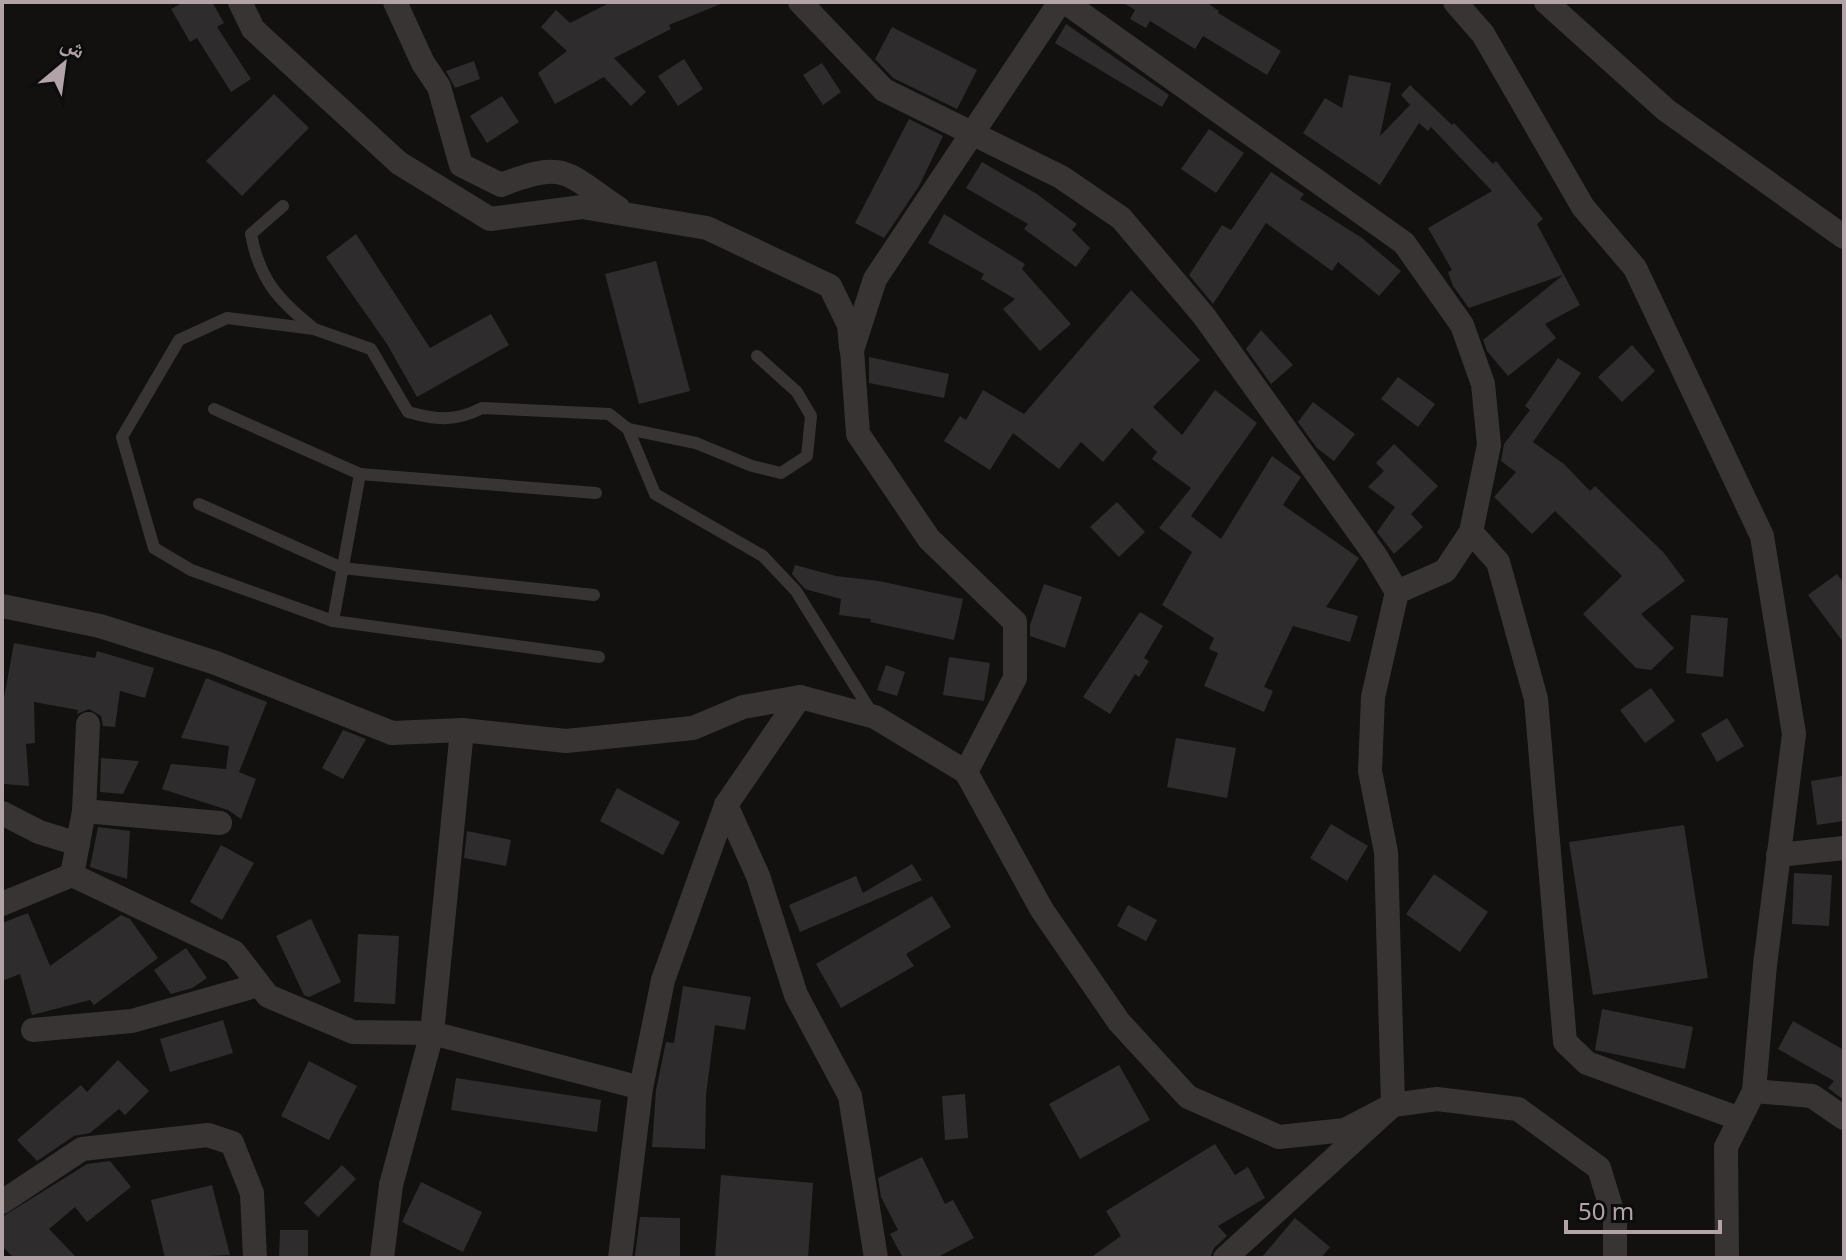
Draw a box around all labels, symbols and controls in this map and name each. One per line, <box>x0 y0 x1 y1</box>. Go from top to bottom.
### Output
north arrow <box>24 24 104 104</box>
text: ش <box>57 27 92 64</box>
scale bar <box>1566 1184 1720 1234</box>
text: 50 m <box>1578 1194 1634 1227</box>

